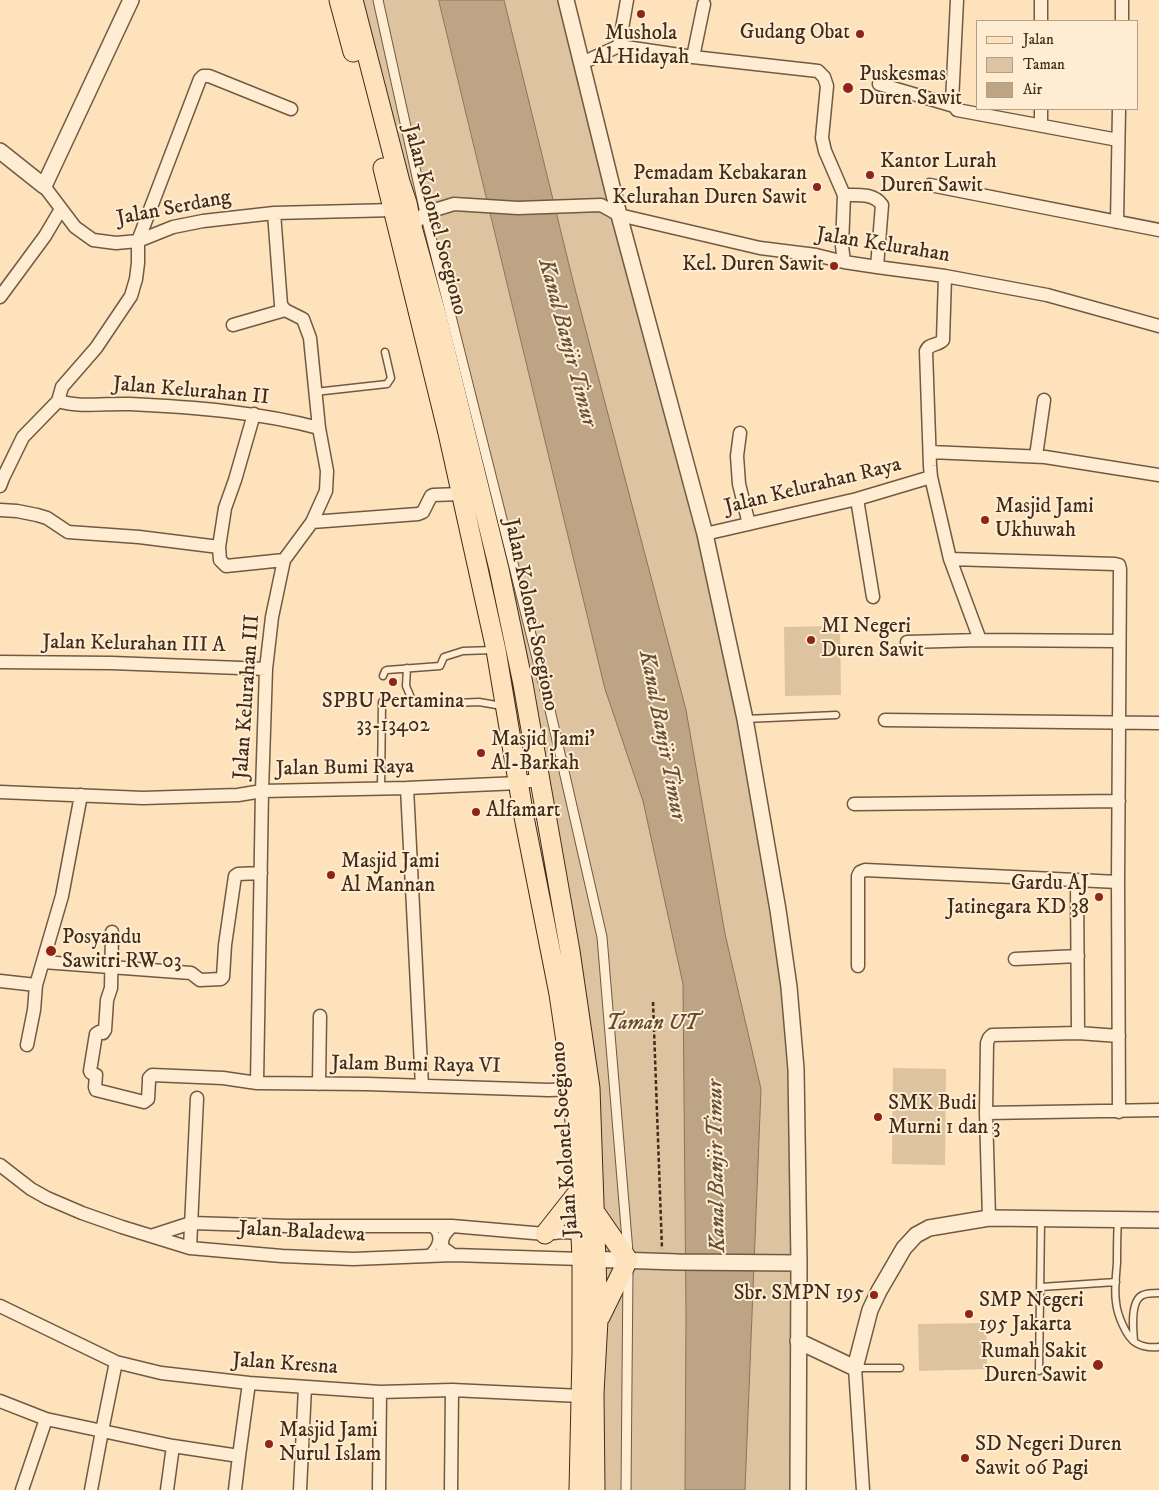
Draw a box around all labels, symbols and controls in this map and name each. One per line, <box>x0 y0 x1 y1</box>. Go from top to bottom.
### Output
marker: Mushola Al Hidayah <box>635 8 647 20</box>
legend <box>976 20 1139 110</box>
place label: Gudang Obat <box>740 21 850 47</box>
place label: Mushola Al Hidayah <box>593 22 689 72</box>
marker: Gudang Obat <box>854 28 866 40</box>
text: Jalan <box>1023 30 1054 49</box>
text: Taman <box>1023 55 1065 74</box>
place label: Puskesmas Duren Sawit <box>859 63 962 113</box>
text: Air <box>1023 80 1042 99</box>
marker: Puskesmas Duren Sawit <box>841 81 855 95</box>
street label: Jalan Kolonel Soegiono <box>396 122 472 318</box>
place label: Kantor Lurah Duren Sawit <box>880 150 997 200</box>
place label: Pemadam Kebakaran Kelurahan Duren Sawit <box>612 162 807 212</box>
marker: Kantor Lurah Duren Sawit <box>864 169 876 181</box>
marker: Pemadam Kebakaran Kelurahan Duren Sawit <box>811 181 823 193</box>
street label: Jalan Serdang <box>115 186 233 232</box>
street label: Jalan Kelurahan <box>814 223 952 269</box>
place label: Kel. Duren Sawit <box>682 253 824 279</box>
water label: Kanal Banjir Timur <box>531 256 601 430</box>
marker: Kel. Duren Sawit <box>828 260 840 272</box>
street label: Jalan Kelurahan II <box>112 373 270 411</box>
street label: Jalan Kelurahan Raya <box>722 453 904 521</box>
place label: Masjid Jami Ukhuwah <box>995 495 1094 545</box>
marker: Masjid Jami Ukhuwah <box>979 514 991 526</box>
street label: Jalan Kolonel Soegiono <box>497 517 563 713</box>
street label: Jalan Kelurahan III <box>230 614 266 780</box>
place label: MI Negeri Duren Sawit <box>821 615 924 665</box>
street label: Jalan Kelurahan III A <box>42 631 226 659</box>
marker: MI Negeri Duren Sawit <box>805 634 817 646</box>
water label: Kanal Banjir Timur <box>632 649 690 823</box>
marker: SPBU Pertamina 33-13402 <box>387 676 399 688</box>
place label: SPBU Pertamina 33-13402 <box>322 690 464 740</box>
place label: Masjid Jami' Al-Barkah <box>491 728 595 778</box>
marker: Masjid Jami' Al-Barkah <box>475 747 487 759</box>
street label: Jalan Bumi Raya <box>276 755 414 783</box>
place label: Alfamart <box>486 799 561 825</box>
marker: Alfamart <box>470 806 482 818</box>
place label: Masjid Jami Al Mannan <box>341 850 440 900</box>
marker: Masjid Jami Al Mannan <box>325 869 337 881</box>
place label: Gardu AJ Jatinegara KD 38 <box>947 872 1089 922</box>
marker: Gardu AJ Jatinegara KD 38 <box>1093 891 1105 903</box>
place label: Posyandu Sawitri RW 03 <box>62 926 181 976</box>
marker: Posyandu Sawitri RW 03 <box>44 944 58 958</box>
park label: Taman UT <box>606 1012 698 1038</box>
street label: Jalan Kolonel Soegiono <box>547 1040 585 1238</box>
street label: Jalam Bumi Raya VI <box>331 1052 501 1080</box>
water label: Kanal Banjir Timur <box>703 1079 733 1253</box>
place label: SMK Budi Murni 1 dan 3 <box>888 1092 1001 1142</box>
marker: SMK Budi Murni 1 dan 3 <box>872 1111 884 1123</box>
street label: Jalan Baladewa <box>238 1217 366 1249</box>
place label: Sbr. SMPN 195 <box>734 1282 864 1308</box>
marker: Sbr. SMPN 195 <box>868 1289 880 1301</box>
place label: SMP Negeri 195 Jakarta <box>979 1289 1084 1339</box>
marker: SMP Negeri 195 Jakarta <box>963 1308 975 1320</box>
place label: Rumah Sakit Duren Sawit <box>980 1340 1087 1390</box>
street label: Jalan Kresna <box>231 1349 339 1381</box>
marker: Rumah Sakit Duren Sawit <box>1091 1358 1105 1372</box>
place label: Masjid Jami Nurul Islam <box>279 1419 381 1469</box>
place label: SD Negeri Duren Sawit 06 Pagi <box>975 1433 1122 1483</box>
marker: Masjid Jami Nurul Islam <box>263 1438 275 1450</box>
marker: SD Negeri Duren Sawit 06 Pagi <box>959 1452 971 1464</box>

